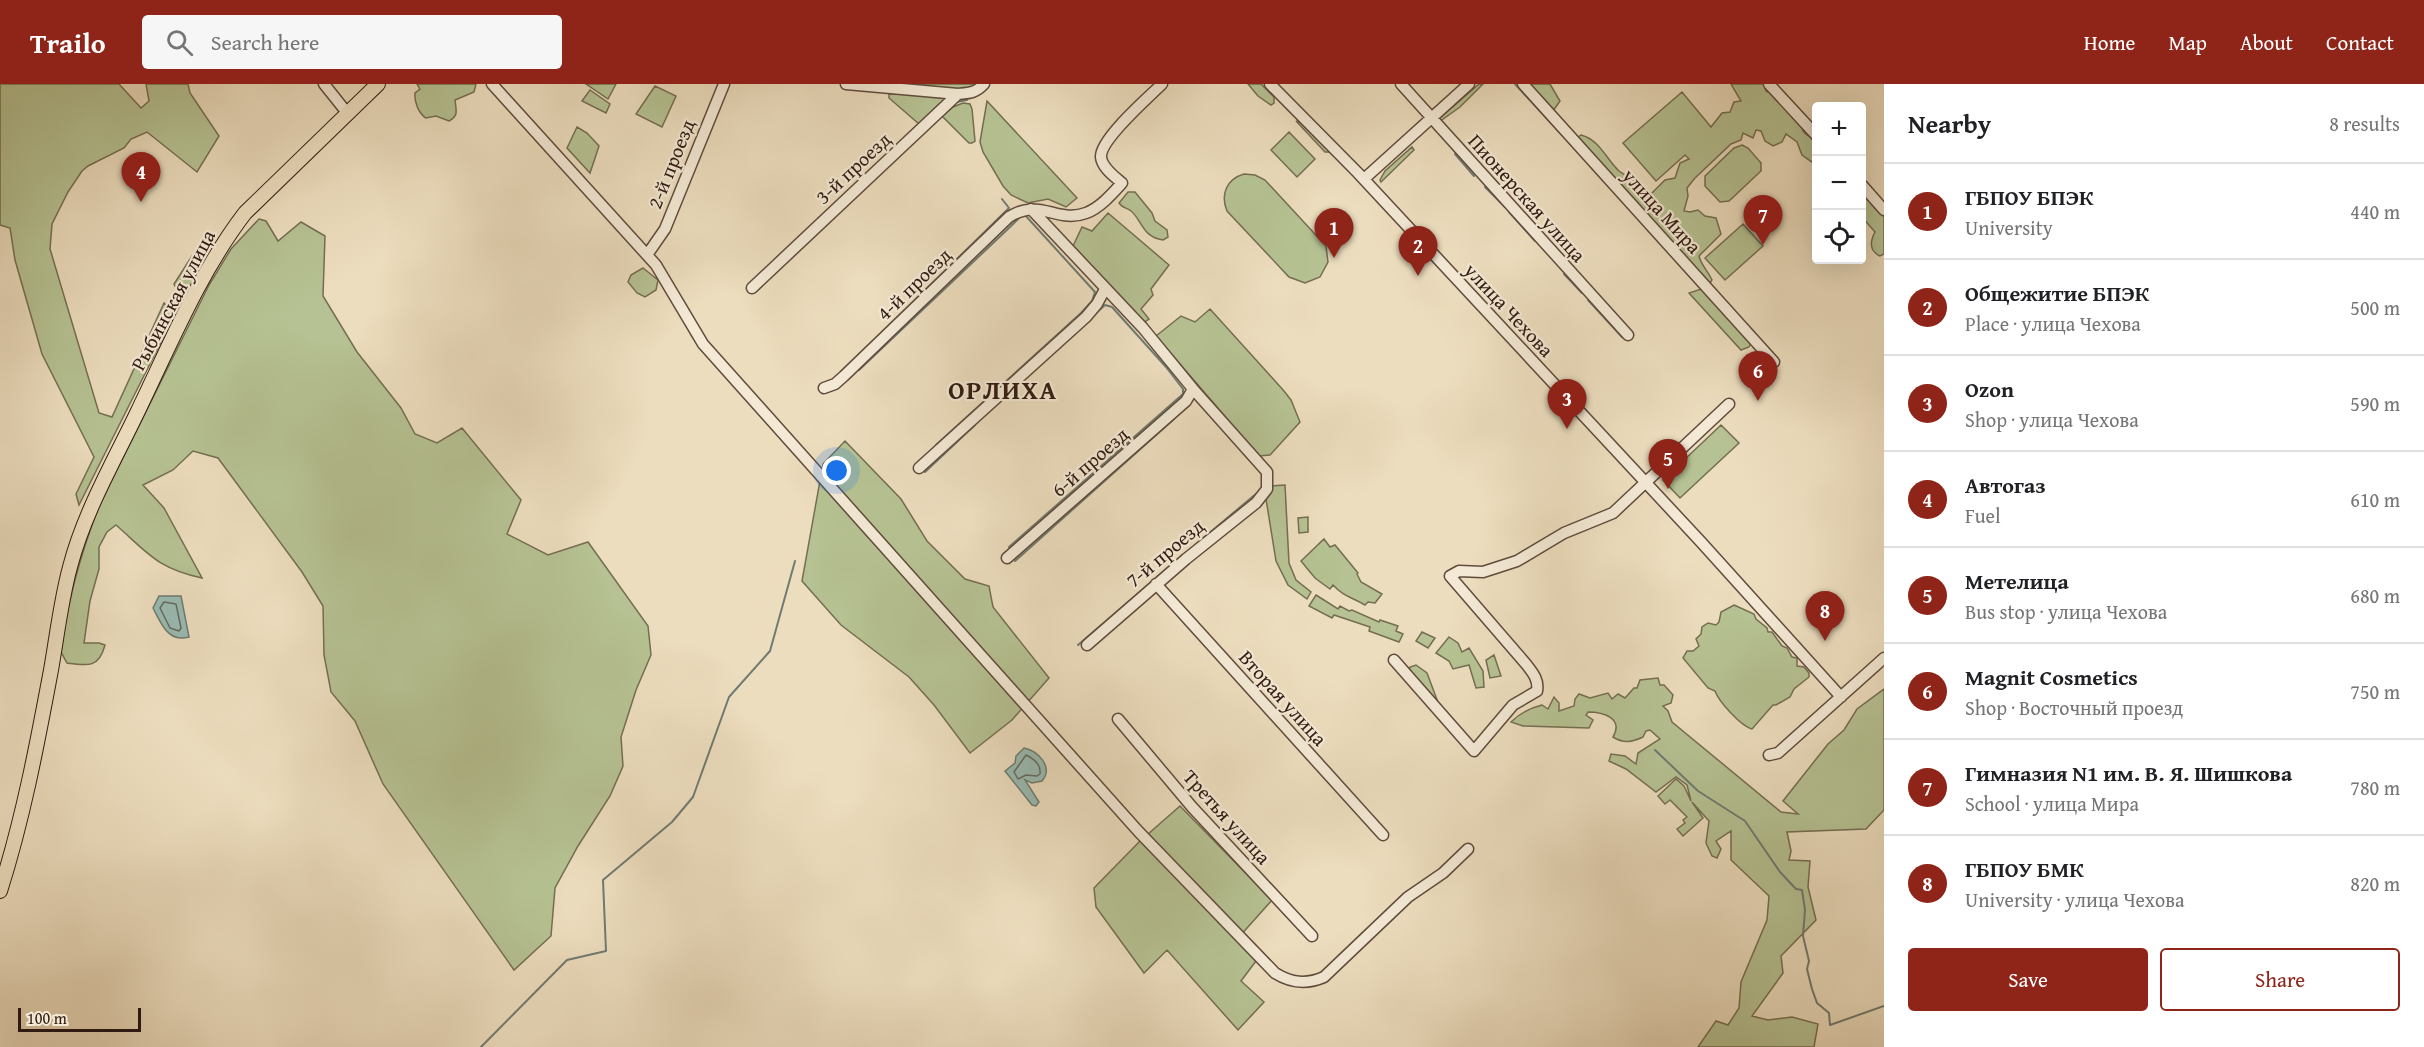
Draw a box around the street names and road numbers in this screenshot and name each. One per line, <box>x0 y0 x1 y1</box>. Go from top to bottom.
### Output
street label: 2-й проезд <box>639 115 702 213</box>
street label: 3-й проезд <box>808 125 897 210</box>
street label: Пионерская улица <box>1462 127 1593 269</box>
street label: улица Мира <box>1615 161 1709 260</box>
street label: Рыбинская улица <box>123 224 222 375</box>
street label: 4-й проезд <box>870 240 958 327</box>
street label: улица Чехова <box>1457 255 1561 364</box>
street label: 6-й проезд <box>1045 420 1135 503</box>
street label: 7-й проезд <box>1119 511 1210 594</box>
street label: Вторая улица <box>1232 643 1335 752</box>
street label: Третья улица <box>1177 763 1278 871</box>

